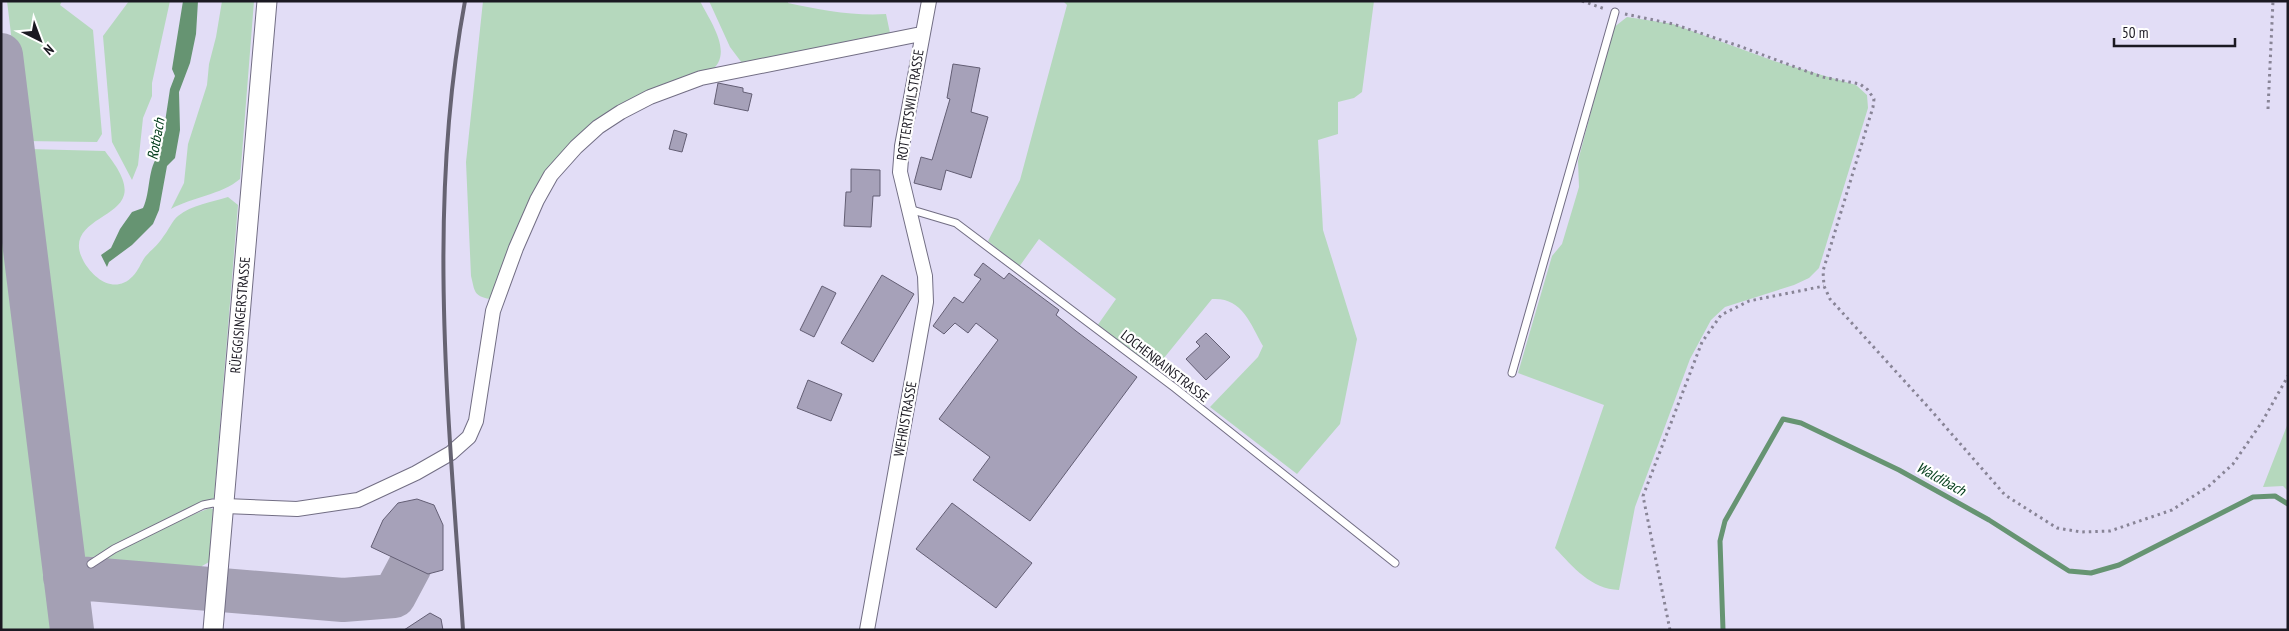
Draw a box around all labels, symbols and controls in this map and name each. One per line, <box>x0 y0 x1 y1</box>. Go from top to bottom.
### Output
north arrow <box>15 15 65 65</box>
scale bar <box>2114 15 2235 47</box>
text: 50 m <box>2122 23 2148 42</box>
text: N <box>40 40 58 59</box>
street label: ROTTERTSWILSTRASSE <box>892 48 928 162</box>
water label: Rotbach <box>143 115 169 161</box>
street label: RÜEGGISINGERSTRASSE <box>226 256 254 374</box>
street label: LOCHENRAINSTRASSE <box>1117 326 1213 406</box>
street label: WEHRISTRASSE <box>890 380 920 458</box>
water label: Waldibach <box>1913 457 1970 500</box>

